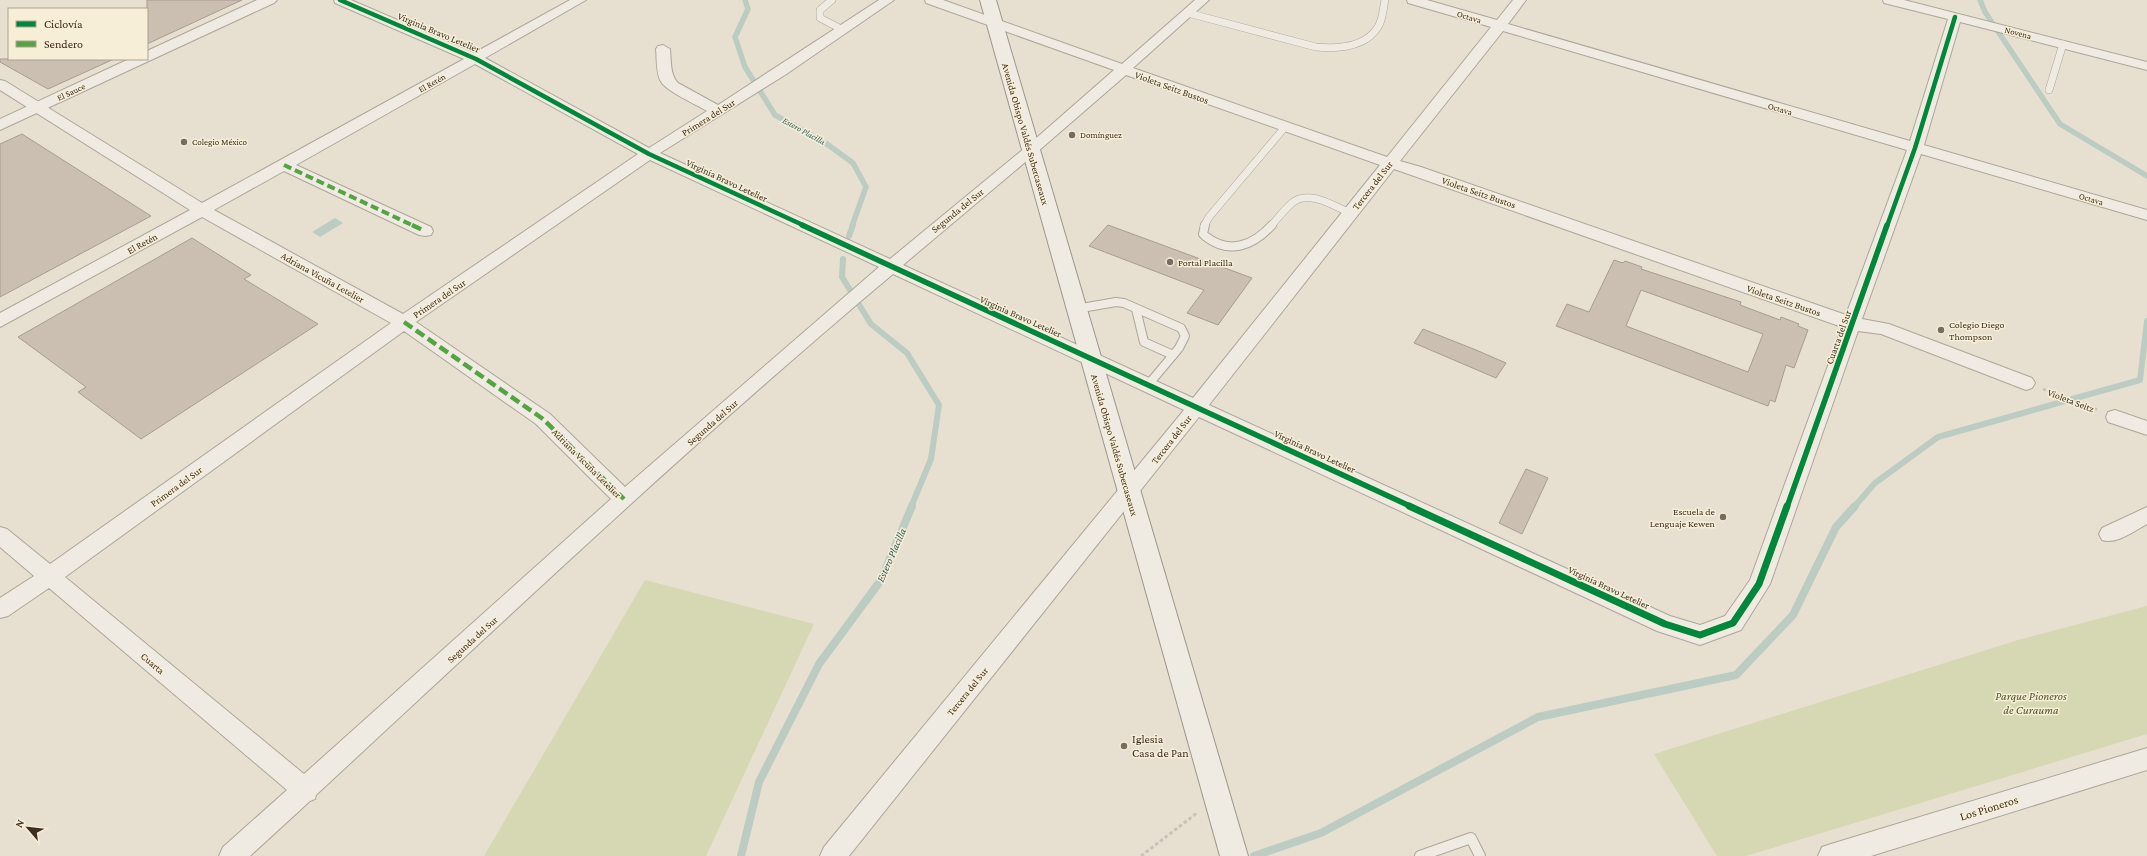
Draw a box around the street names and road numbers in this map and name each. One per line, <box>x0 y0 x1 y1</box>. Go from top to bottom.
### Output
street label: Octava <box>1456 9 1482 25</box>
street label: Virginia Bravo Letelier <box>396 10 482 55</box>
street label: Novena <box>2004 25 2032 41</box>
street label: Avenida Obispo Valdés Subercaseaux <box>1000 62 1051 207</box>
street label: Violeta Seitz Bustos <box>1133 69 1210 106</box>
street label: El Retén <box>417 71 447 95</box>
street label: El Sauce <box>55 81 87 103</box>
street label: Primera del Sur <box>679 96 737 138</box>
street label: Octava <box>1767 101 1793 117</box>
street label: Virginia Bravo Letelier <box>684 157 770 204</box>
street label: Tercera del Sur <box>1350 158 1395 212</box>
street label: Violeta Seitz Bustos <box>1440 175 1517 210</box>
street label: Segunda del Sur <box>929 186 986 235</box>
street label: Octava <box>2078 191 2104 207</box>
street label: El Retén <box>125 230 160 256</box>
street label: Adriana Vicuña Letelier <box>279 250 367 305</box>
street label: Primera del Sur <box>411 277 468 320</box>
street label: Violeta Seitz Bustos <box>1745 283 1822 318</box>
street label: Virginia Bravo Letelier <box>978 293 1064 340</box>
street label: Cuarta del Sur <box>1824 308 1854 366</box>
street label: Avenida Obispo Valdés Subercaseaux <box>1089 373 1140 518</box>
street label: Violeta Seitz <box>2046 387 2096 414</box>
street label: Segunda del Sur <box>685 397 740 448</box>
street label: Tercera del Sur <box>1149 412 1194 466</box>
street label: Adriana Vicuña Letelier <box>550 426 624 501</box>
street label: Virginia Bravo Letelier <box>1272 428 1358 475</box>
street label: Primera del Sur <box>148 464 205 509</box>
street label: Virginia Bravo Letelier <box>1566 564 1652 611</box>
street label: Segunda del Sur <box>445 614 500 665</box>
street label: Cuarta <box>139 650 167 677</box>
street label: Tercera del Sur <box>945 665 990 718</box>
street label: Los Pioneros <box>1958 792 2020 824</box>

